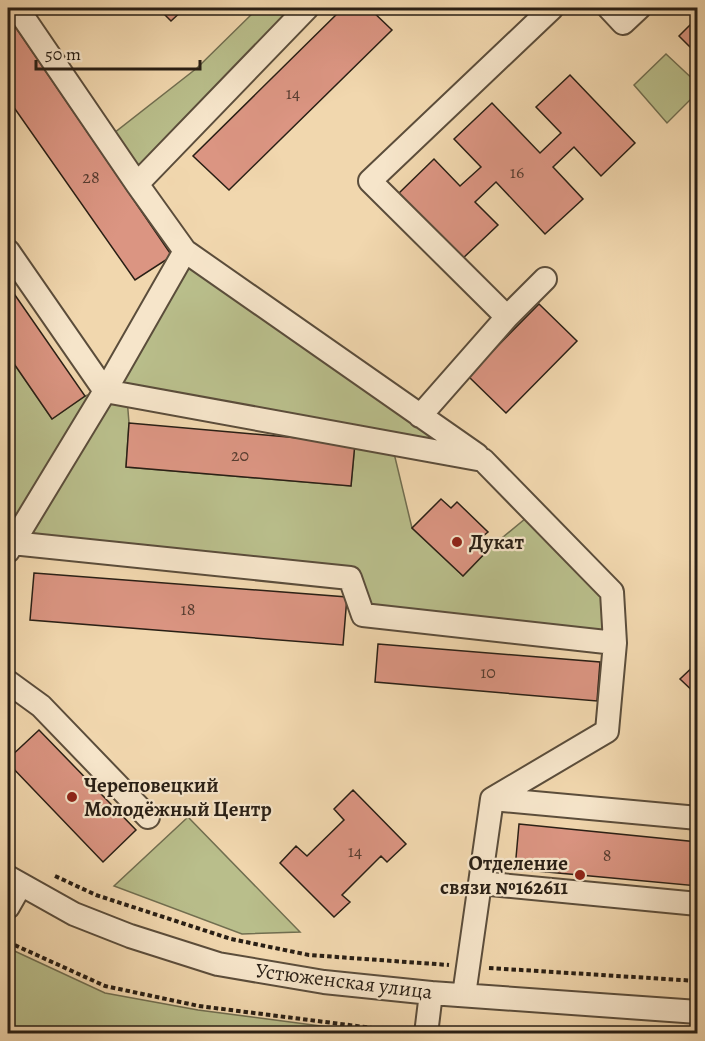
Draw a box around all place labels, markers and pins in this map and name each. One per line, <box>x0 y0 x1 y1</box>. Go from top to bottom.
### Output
place label: Дукат <box>469 528 524 556</box>
marker: Дукат <box>450 535 464 549</box>
place label: Череповецкий Молодёжный Центр <box>84 771 272 823</box>
marker: Череповецкий Молодёжный Центр <box>65 790 79 804</box>
place label: Отделение связи №162611 <box>440 849 568 901</box>
marker: Отделение связи №162611 <box>573 868 587 882</box>

